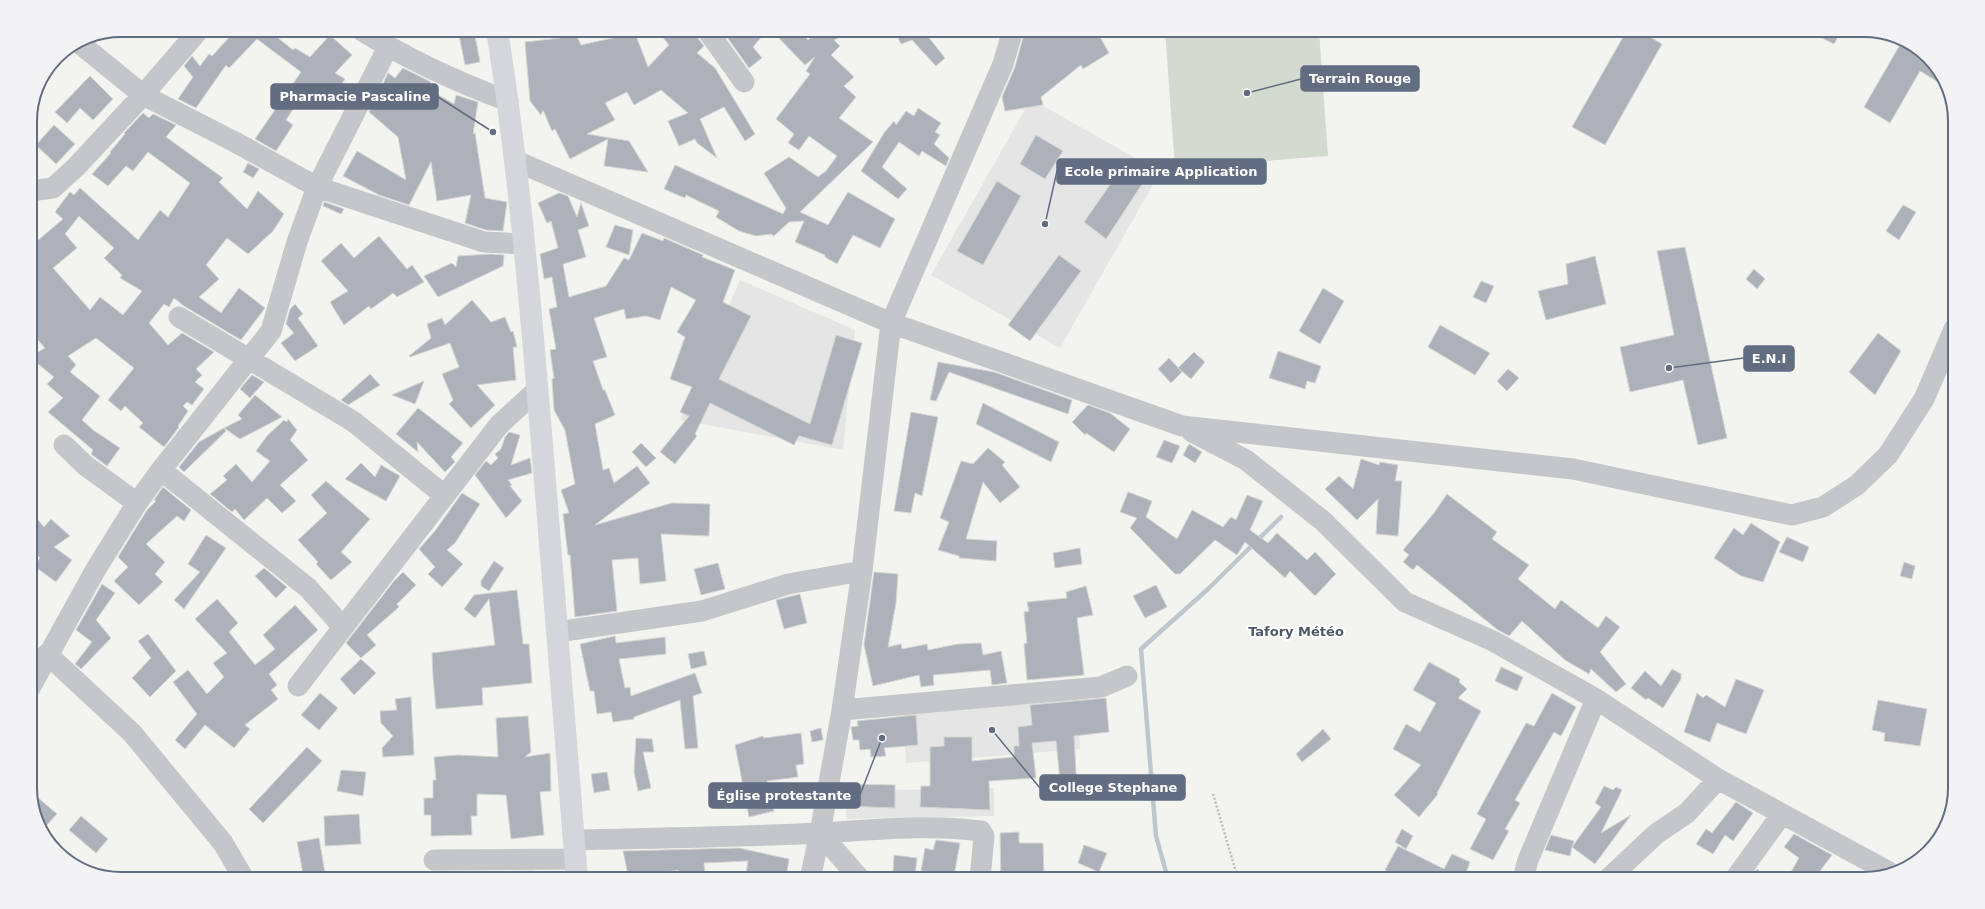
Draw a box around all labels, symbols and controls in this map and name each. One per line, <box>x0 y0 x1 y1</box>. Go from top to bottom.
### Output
callout: Terrain Rouge <box>1301 66 1419 91</box>
text: Terrain Rouge <box>1309 71 1411 86</box>
callout: Pharmacie Pascaline <box>271 84 438 109</box>
text: Pharmacie Pascaline <box>280 89 431 104</box>
callout: Ecole primaire Application <box>1057 159 1266 184</box>
text: Ecole primaire Application <box>1065 164 1257 179</box>
callout: E.N.I <box>1744 346 1794 371</box>
text: E.N.I <box>1752 351 1786 366</box>
district label: Tafory Météo <box>1248 624 1344 639</box>
callout: College Stephane <box>1040 775 1185 800</box>
text: College Stephane <box>1049 780 1178 795</box>
callout: Église protestante <box>709 783 860 808</box>
text: Église protestante <box>717 788 852 803</box>

